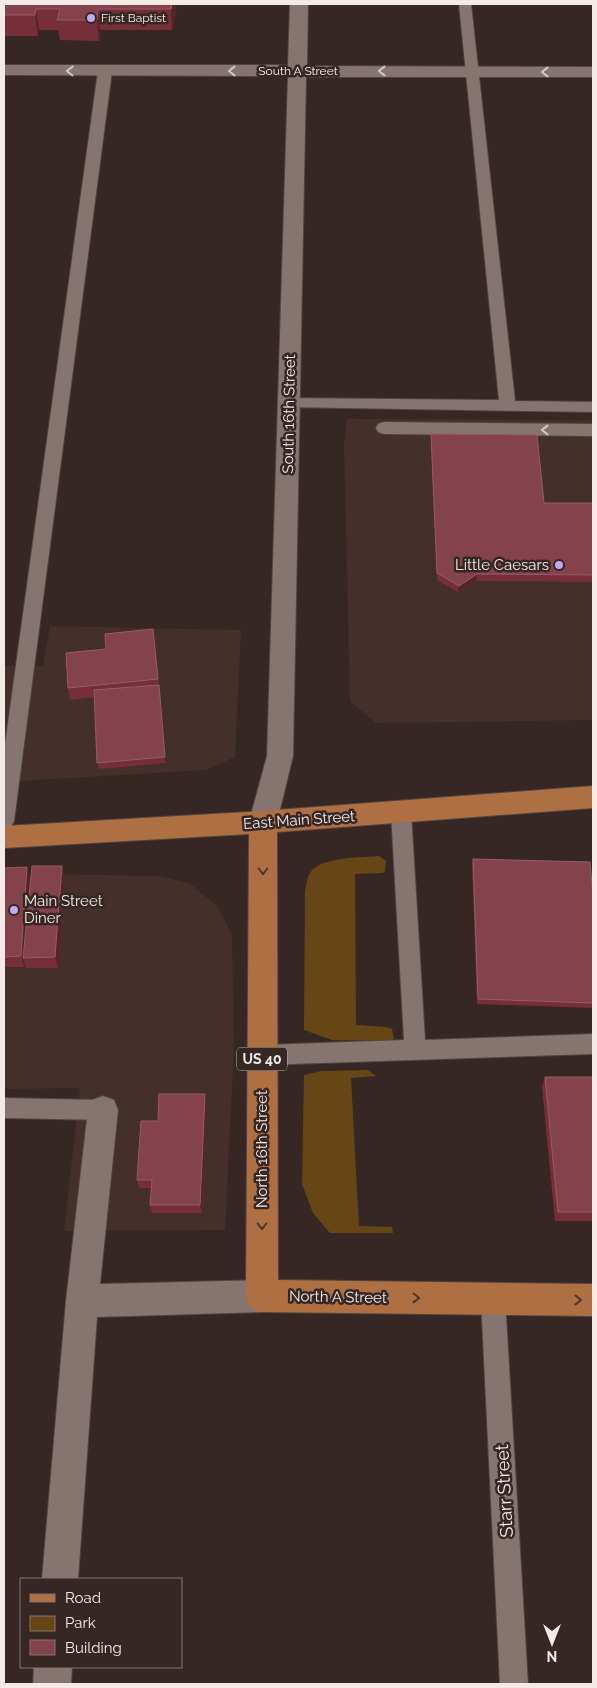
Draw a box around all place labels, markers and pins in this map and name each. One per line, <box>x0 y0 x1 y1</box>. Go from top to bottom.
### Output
place label: First Baptist <box>101 11 166 25</box>
marker: First Baptist <box>85 12 97 24</box>
place label: Little Caesars <box>455 556 549 574</box>
marker: Little Caesars <box>553 559 565 571</box>
place label: Main Street Diner <box>24 892 103 927</box>
marker: Main Street Diner <box>8 904 20 916</box>

